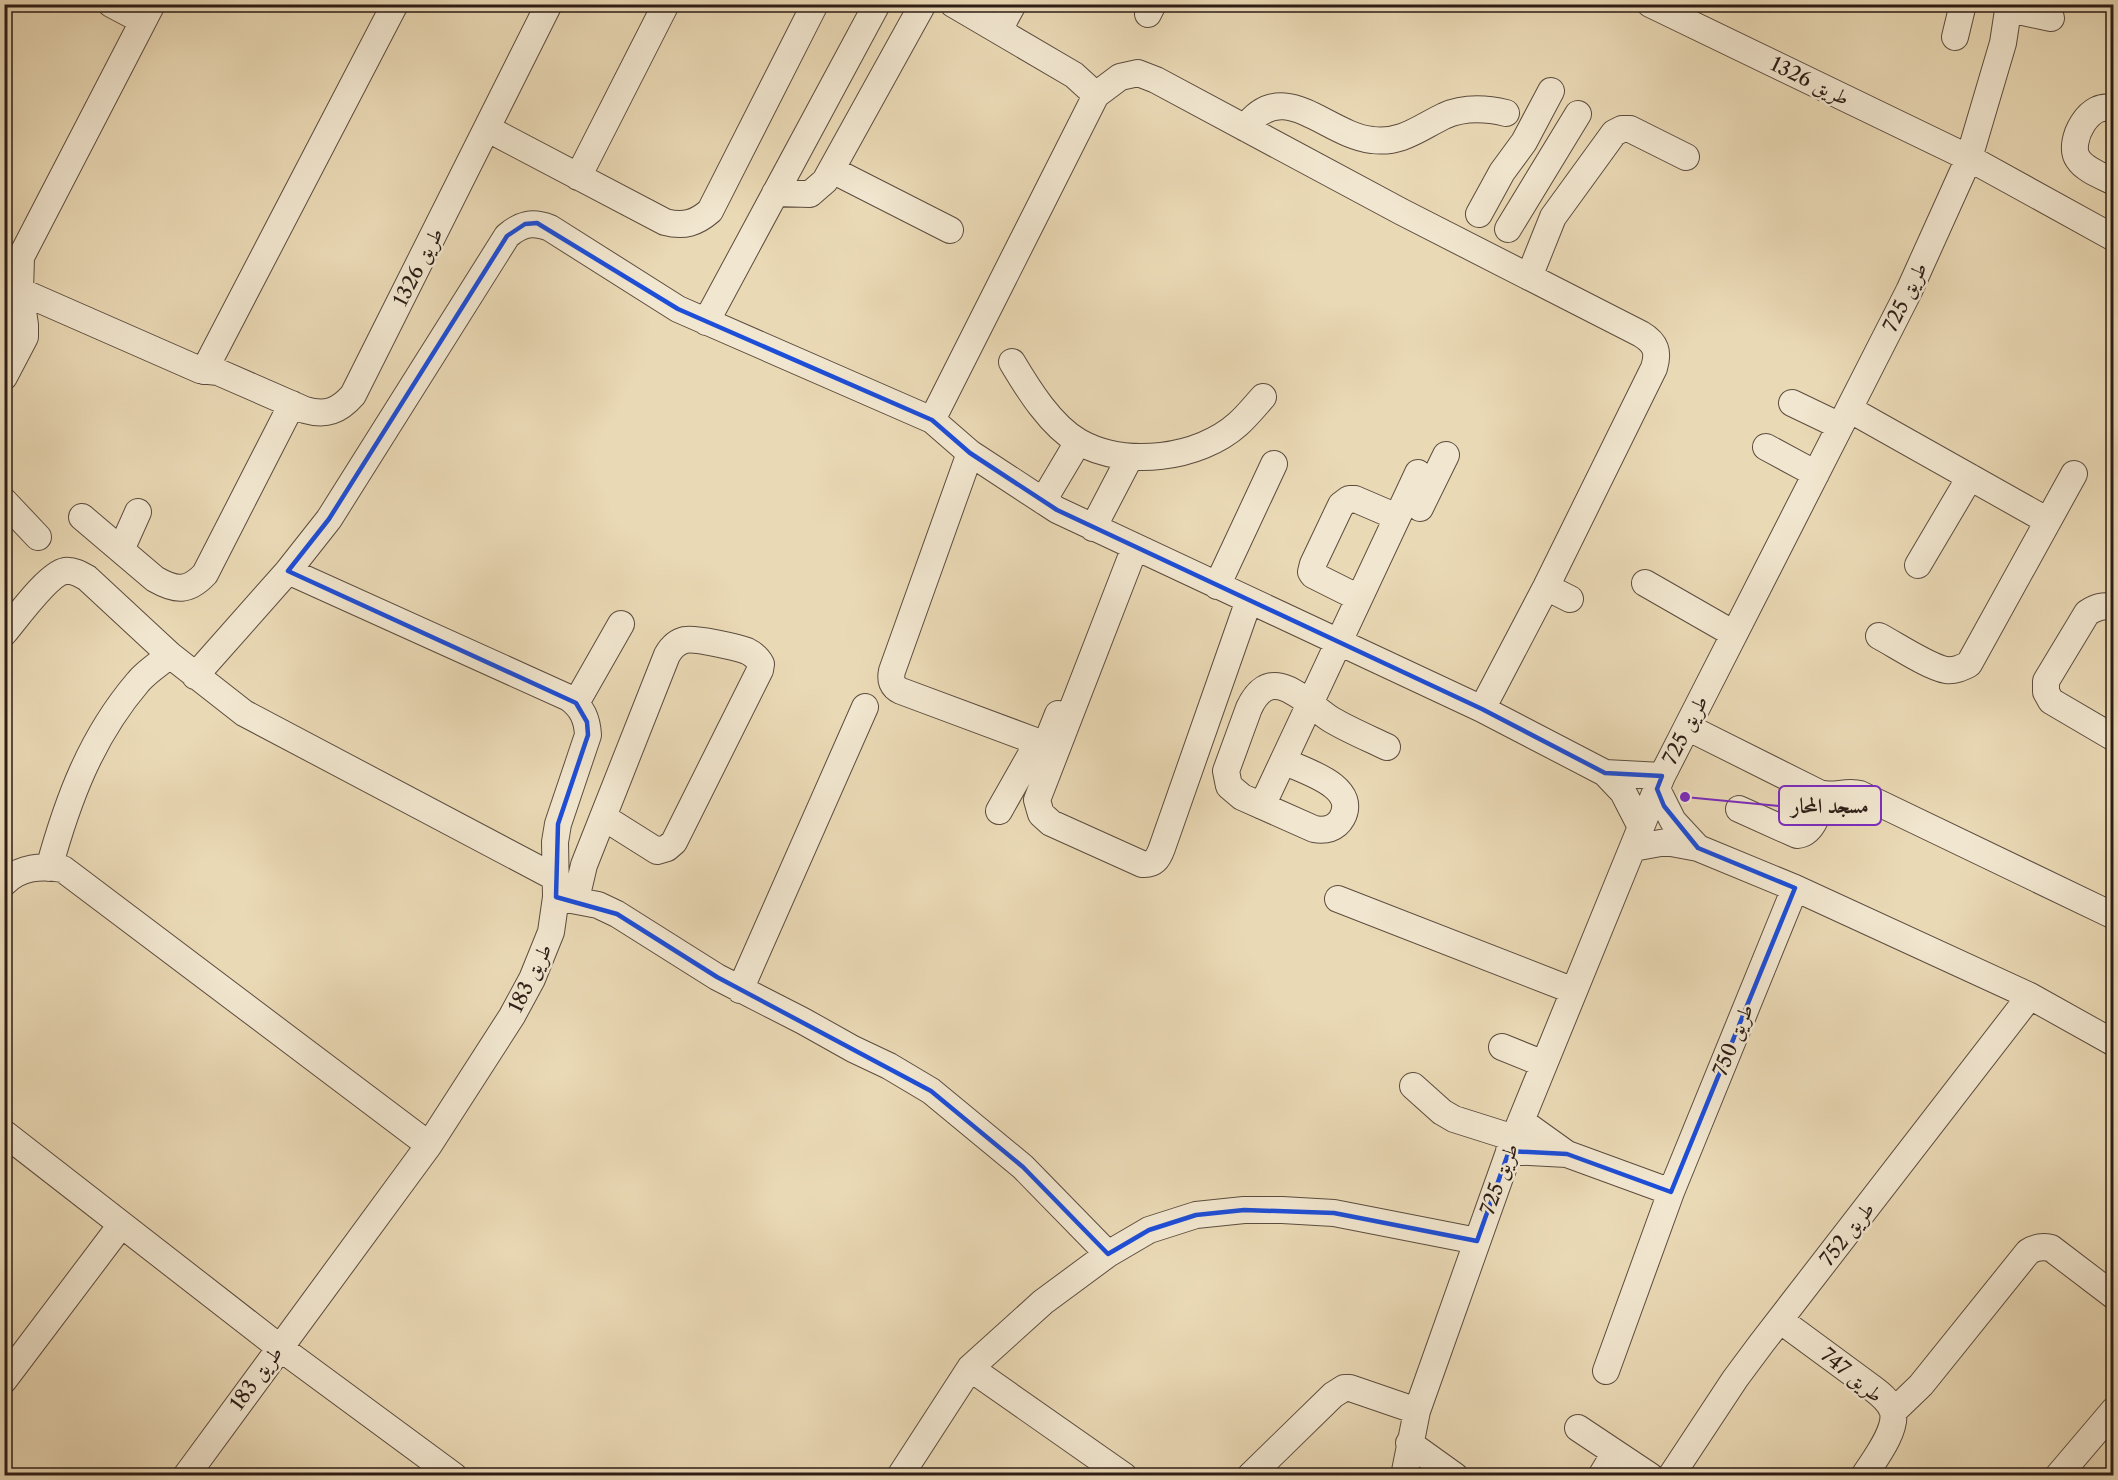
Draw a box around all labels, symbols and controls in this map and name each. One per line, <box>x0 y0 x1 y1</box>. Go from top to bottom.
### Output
street label: طريق 1326 <box>1766 52 1853 111</box>
street label: طريق 1326 <box>388 224 449 311</box>
street label: طريق 725 <box>1878 258 1933 336</box>
street label: طريق 725 <box>1657 692 1713 769</box>
callout: مسجد المحار <box>1779 786 1881 825</box>
text: مسجد المحار <box>1789 793 1869 819</box>
street label: طريق 183 <box>503 940 558 1017</box>
street label: طريق 750 <box>1708 1001 1759 1080</box>
street label: طريق 725 <box>1475 1140 1524 1218</box>
street label: طريق 752 <box>1815 1197 1880 1271</box>
street label: طريق 183 <box>225 1341 288 1415</box>
street label: طريق 747 <box>1816 1343 1888 1408</box>

